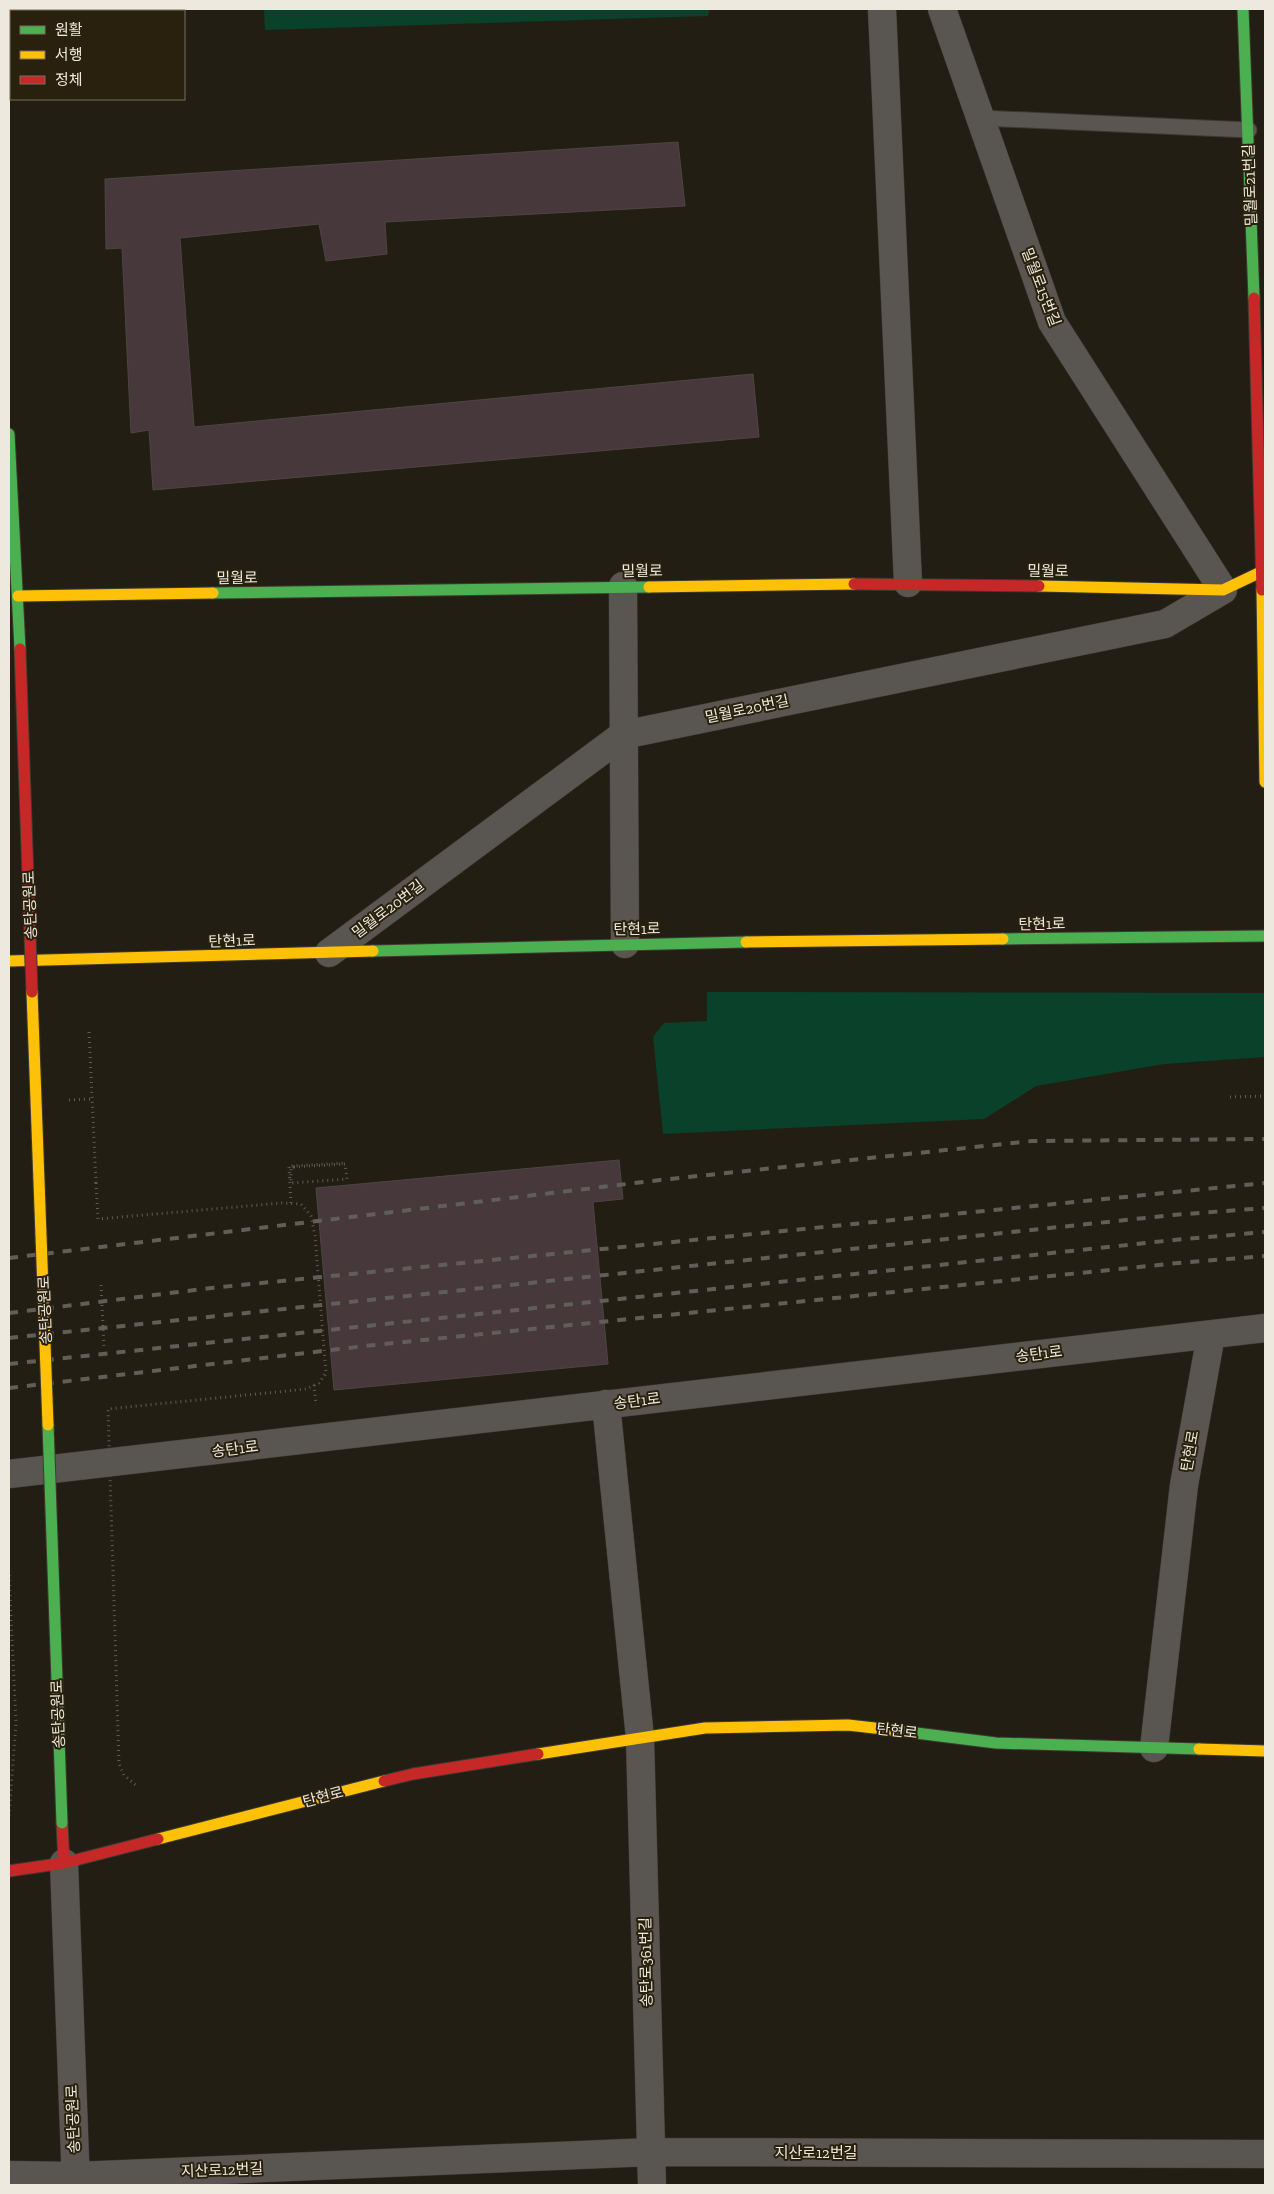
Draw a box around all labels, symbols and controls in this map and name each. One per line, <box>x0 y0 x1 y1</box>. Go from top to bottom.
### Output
legend <box>10 10 185 100</box>
text: 원활 <box>55 21 83 39</box>
text: 서행 <box>55 46 83 64</box>
text: 정체 <box>55 71 83 89</box>
street label: 밀월로21번길 <box>1240 143 1260 227</box>
street label: 밀월로15번길 <box>1018 245 1064 329</box>
street label: 밀월로 <box>621 562 663 580</box>
street label: 밀월로 <box>1027 562 1069 580</box>
street label: 밀월로 <box>216 569 258 587</box>
street label: 밀월로20번길 <box>703 691 791 727</box>
street label: 송탄공원로 <box>20 870 40 940</box>
street label: 밀월로20번길 <box>348 876 428 942</box>
street label: 탄현1로 <box>1018 915 1066 933</box>
street label: 탄현1로 <box>613 920 661 938</box>
street label: 탄현1로 <box>208 931 256 951</box>
street label: 송탄공원로 <box>35 1275 55 1345</box>
street label: 송탄1로 <box>1014 1342 1064 1366</box>
street label: 송탄1로 <box>612 1389 662 1413</box>
street label: 탄현로 <box>1178 1429 1202 1473</box>
street label: 송탄1로 <box>210 1437 260 1461</box>
street label: 송탄공원로 <box>48 1679 68 1749</box>
street label: 탄현로 <box>875 1720 919 1742</box>
street label: 탄현로 <box>301 1783 345 1811</box>
street label: 송탄로361번길 <box>636 1917 656 2007</box>
street label: 송탄공원로 <box>63 2084 83 2154</box>
street label: 지산로12번길 <box>775 2144 857 2162</box>
street label: 지산로12번길 <box>180 2160 264 2180</box>

